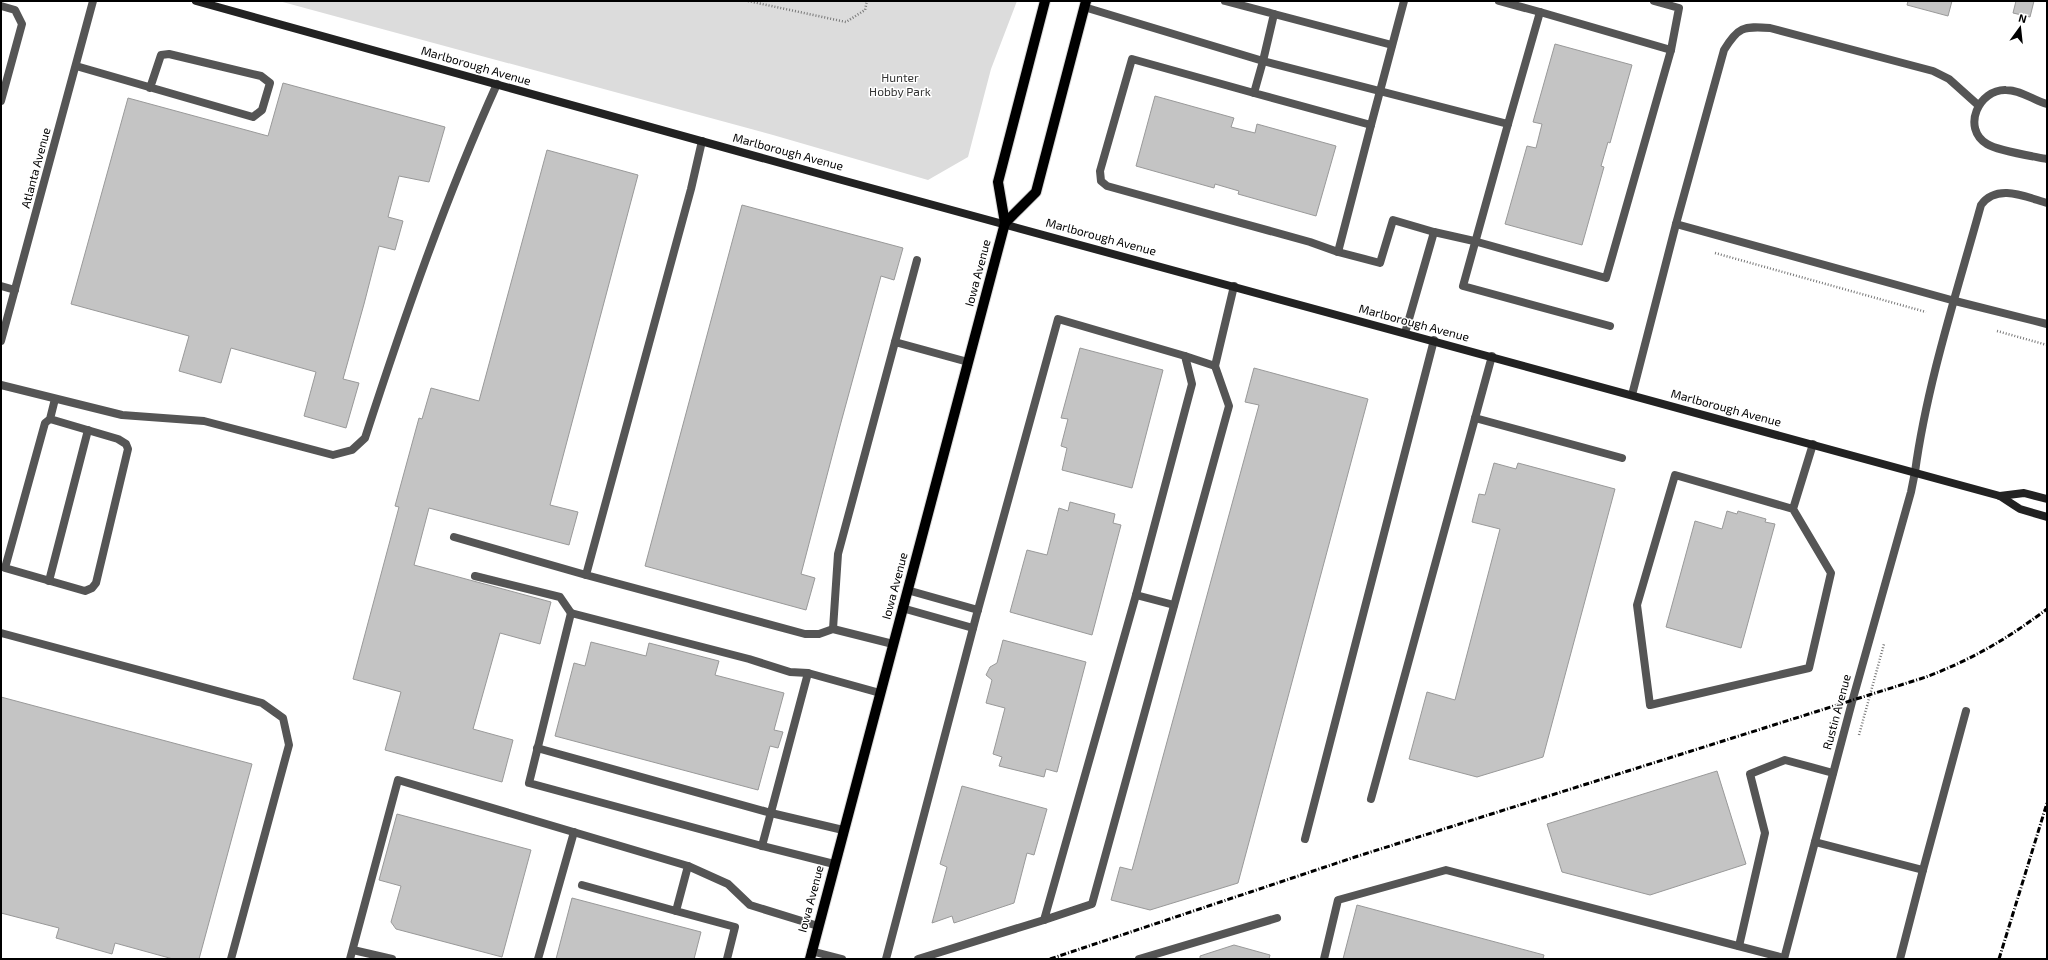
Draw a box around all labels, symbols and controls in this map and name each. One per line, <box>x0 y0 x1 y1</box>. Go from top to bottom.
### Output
north arrow <box>2000 8 2040 48</box>
text: N <box>2017 11 2028 25</box>
street label: Marlborough Avenue <box>420 43 533 87</box>
park label: Hunter Hobby Park <box>869 70 931 98</box>
street label: Atlanta Avenue <box>18 126 53 210</box>
street label: Marlborough Avenue <box>732 130 845 173</box>
street label: Marlborough Avenue <box>1045 215 1158 258</box>
street label: Iowa Avenue <box>961 238 993 308</box>
street label: Marlborough Avenue <box>1358 301 1471 344</box>
street label: Marlborough Avenue <box>1670 386 1783 429</box>
street label: Iowa Avenue <box>878 551 910 621</box>
street label: Rustin Avenue <box>1819 673 1853 751</box>
street label: Iowa Avenue <box>794 864 826 934</box>

